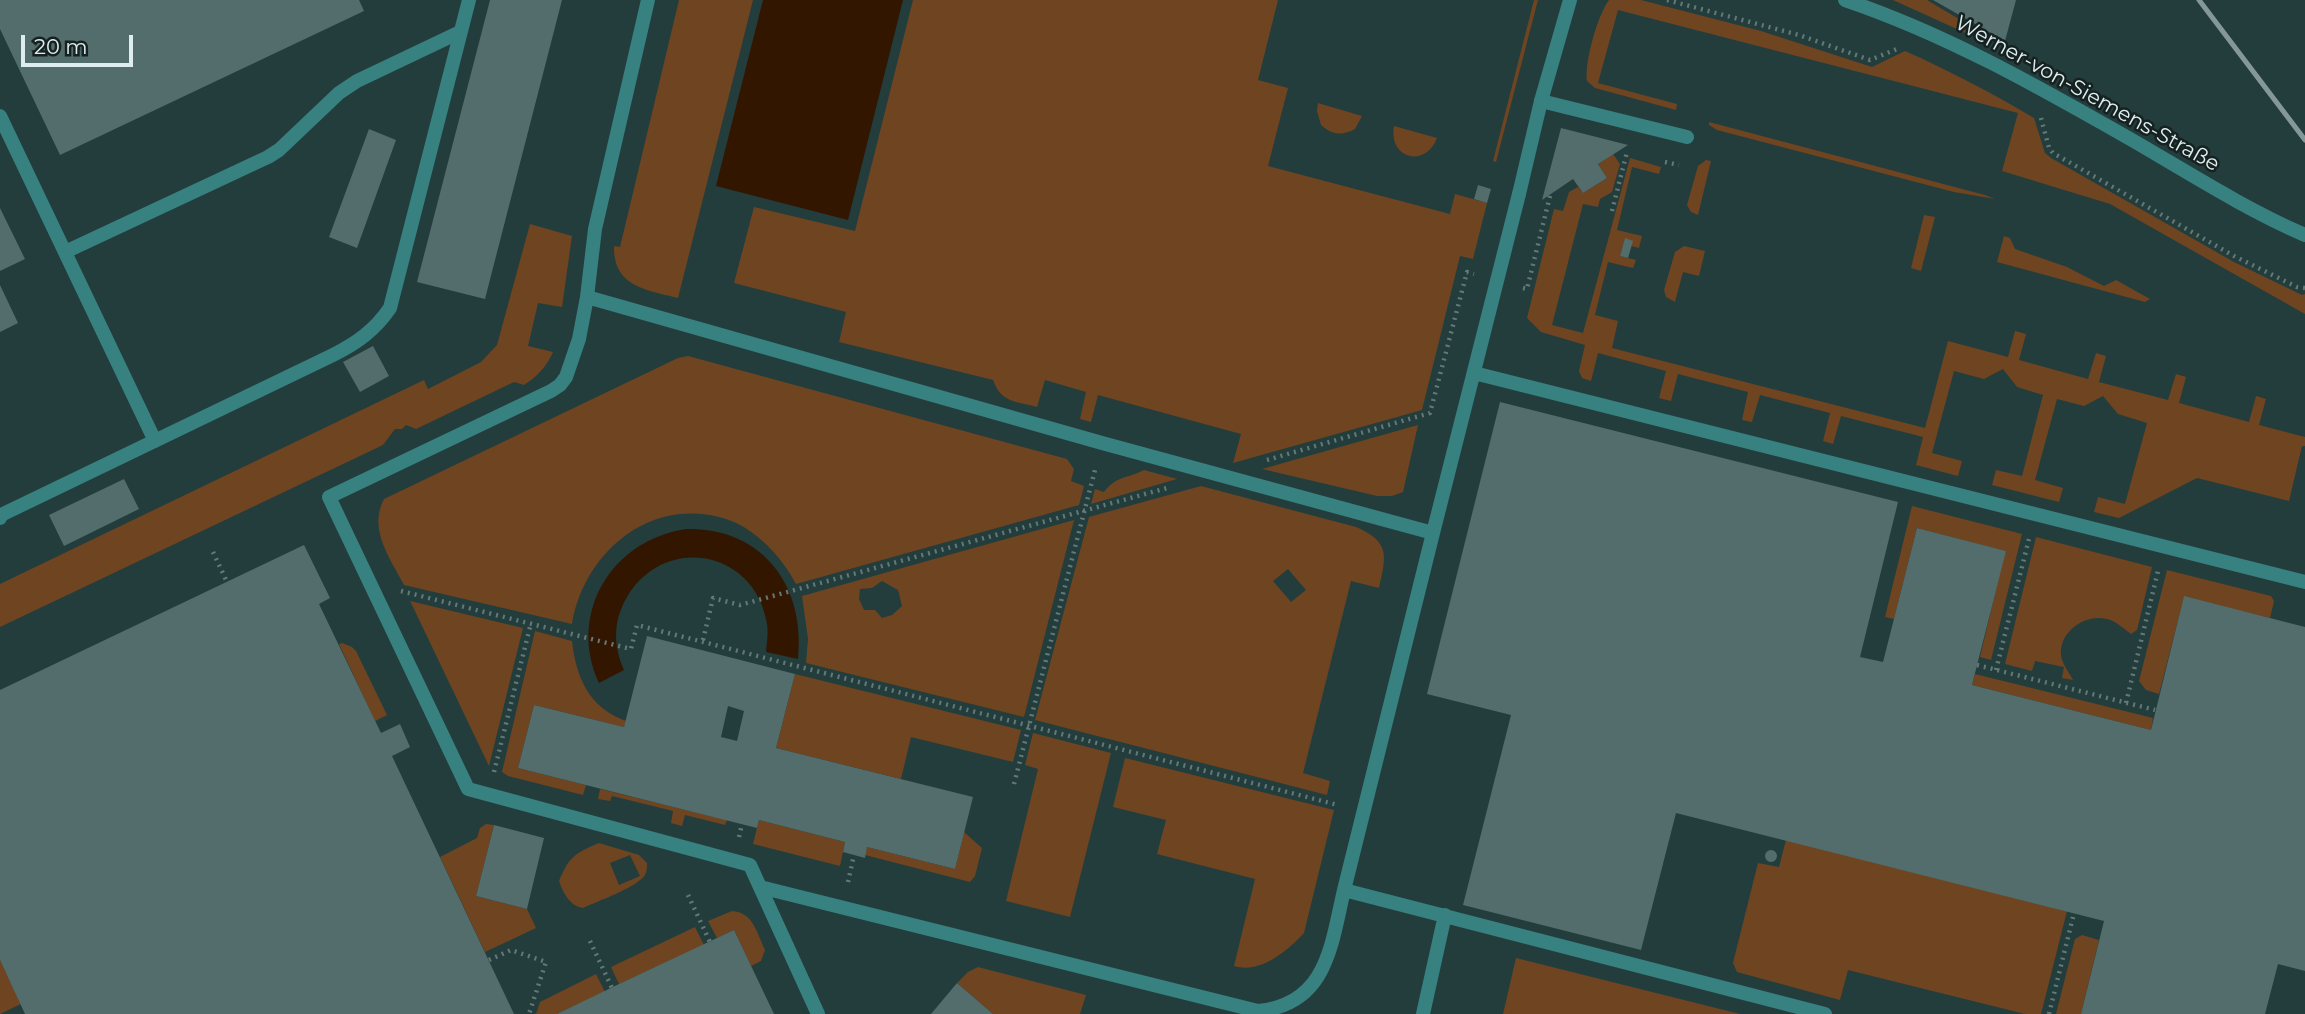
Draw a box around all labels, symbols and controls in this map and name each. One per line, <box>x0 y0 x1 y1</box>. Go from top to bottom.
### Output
street label: Werner-von-Siemens-Straße <box>1950 11 2224 177</box>
scale bar <box>24 21 136 65</box>
text: 20 m <box>34 34 88 59</box>

